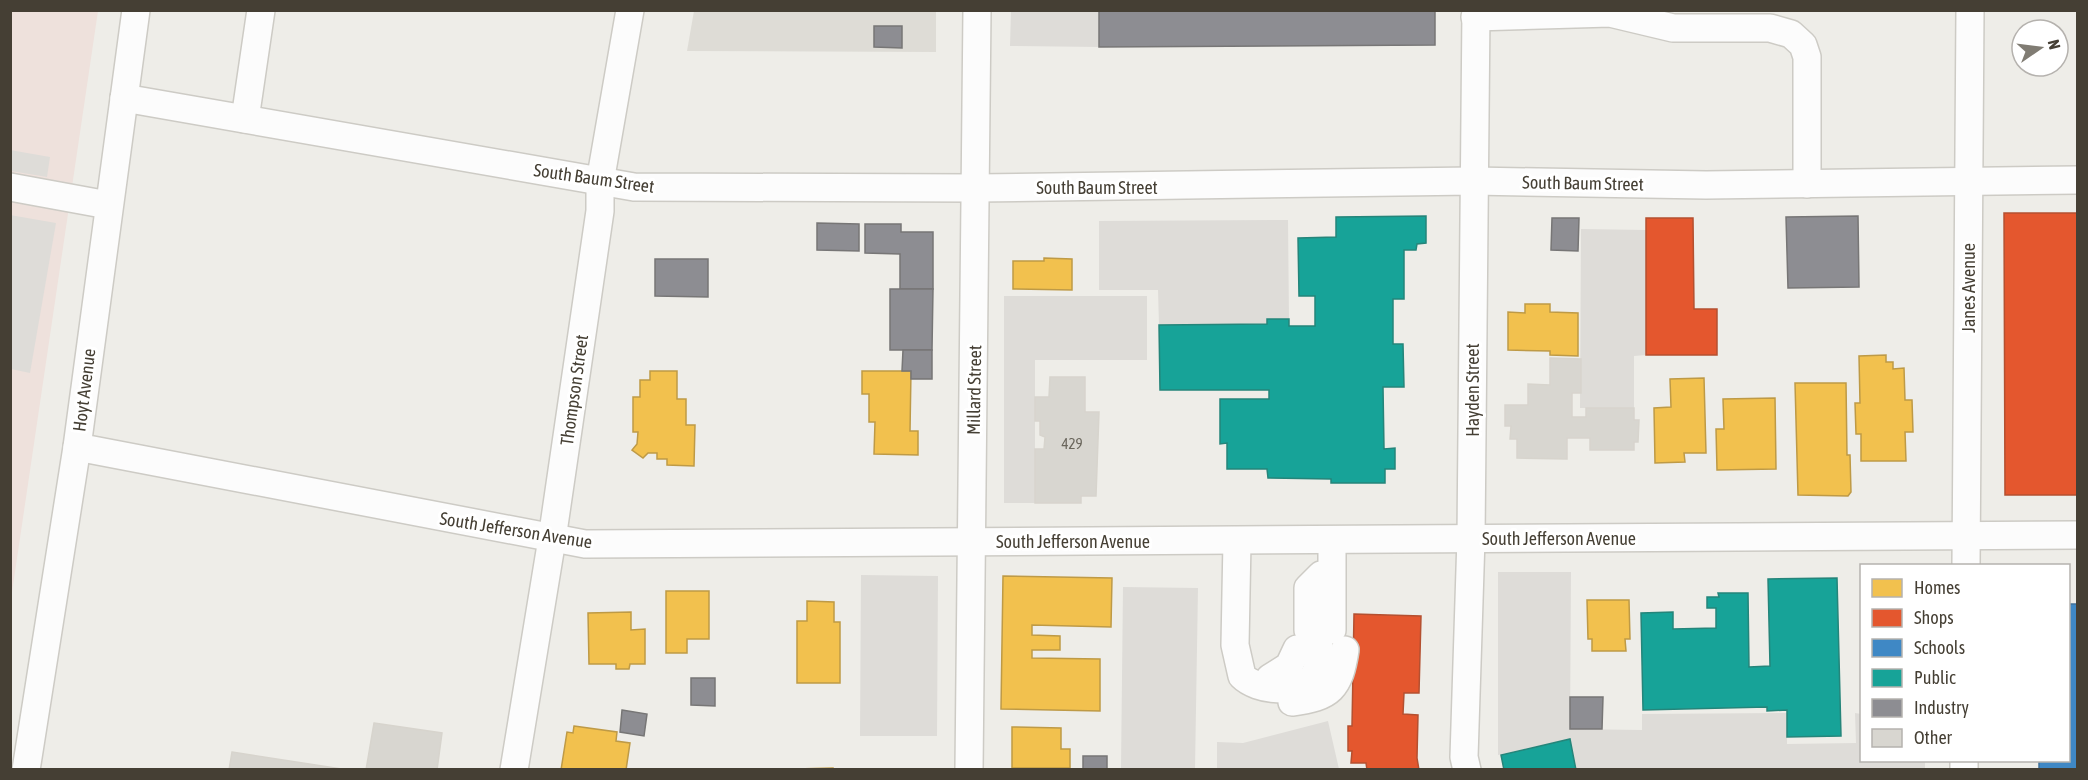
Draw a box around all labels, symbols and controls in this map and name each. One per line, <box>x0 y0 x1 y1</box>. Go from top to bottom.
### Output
north arrow <box>2010 18 2070 78</box>
text: N <box>2045 38 2064 51</box>
street label: South Baum Street <box>532 159 656 197</box>
street label: South Baum Street <box>1522 171 1644 195</box>
street label: South Baum Street <box>1036 177 1158 198</box>
street label: Janes Avenue <box>1958 243 1979 333</box>
street label: Thompson Street <box>556 333 592 447</box>
street label: Hayden Street <box>1462 343 1483 437</box>
street label: Millard Street <box>963 345 985 435</box>
street label: Hoyt Avenue <box>68 347 100 433</box>
house number: 429 <box>1061 435 1083 452</box>
street label: South Jefferson Avenue <box>438 508 594 552</box>
street label: South Jefferson Avenue <box>1482 528 1636 549</box>
street label: South Jefferson Avenue <box>996 531 1150 552</box>
legend <box>1860 564 2070 762</box>
text: Homes <box>1914 577 1960 598</box>
text: Shops <box>1914 607 1954 628</box>
text: Schools <box>1914 637 1965 658</box>
text: Public <box>1914 667 1956 688</box>
text: Industry <box>1914 697 1969 718</box>
text: Other <box>1914 727 1953 748</box>

